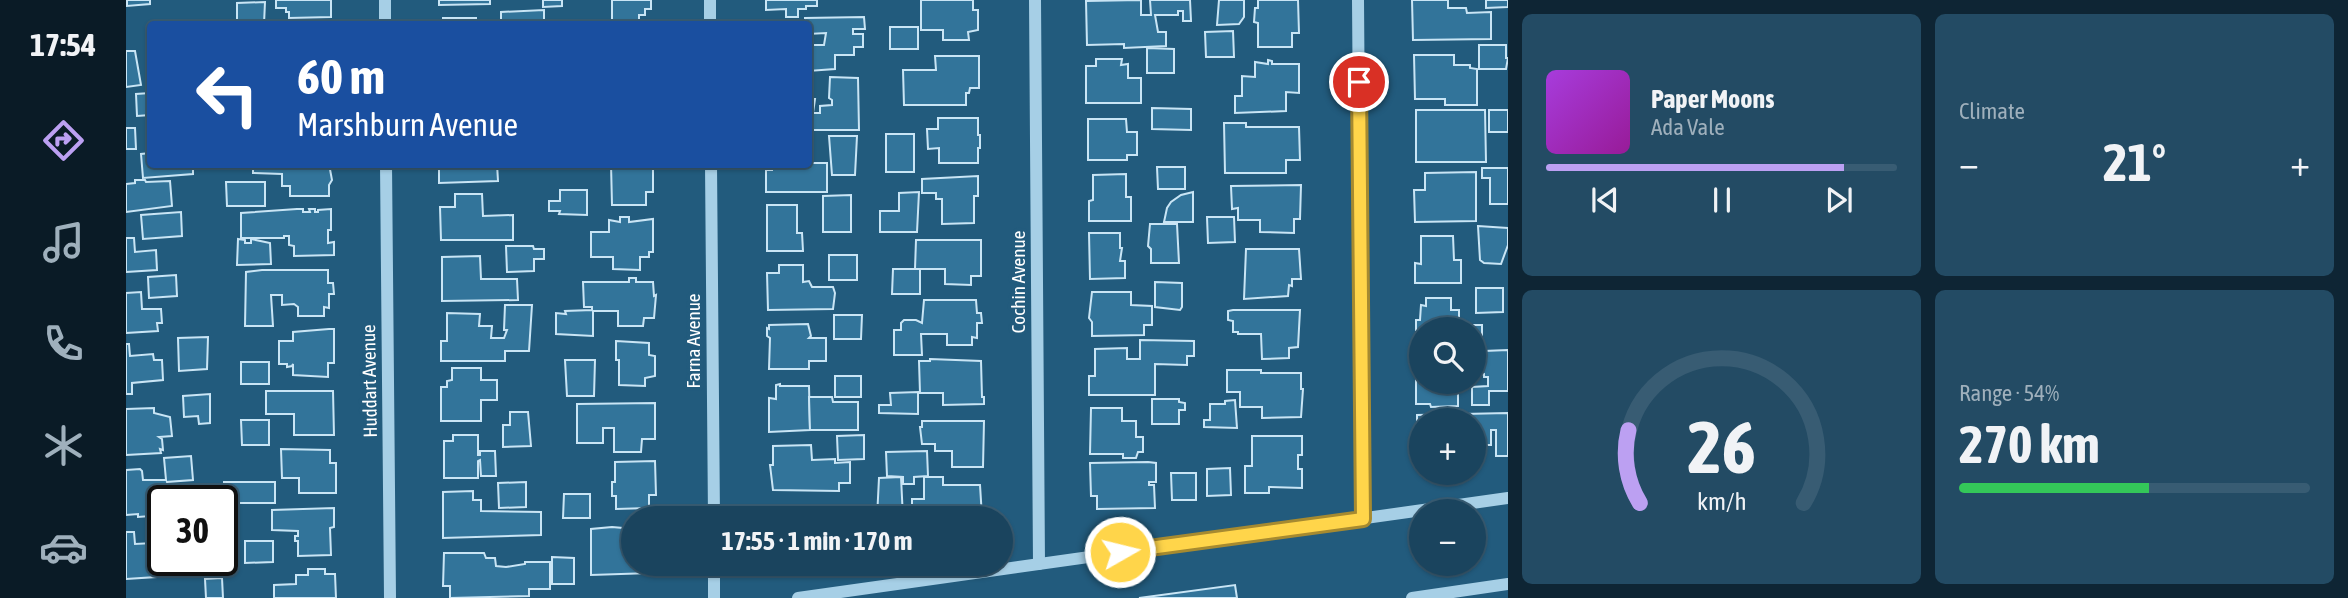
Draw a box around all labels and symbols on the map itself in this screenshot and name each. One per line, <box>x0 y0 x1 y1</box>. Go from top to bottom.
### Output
pin <box>1329 52 1389 112</box>
street label: Cochin Avenue <box>1007 231 1029 333</box>
street label: Farna Avenue <box>682 294 704 388</box>
street label: Huddart Avenue <box>357 324 381 438</box>
speed limit sign: 30 <box>147 485 238 576</box>
position arrow <box>1083 515 1157 589</box>

